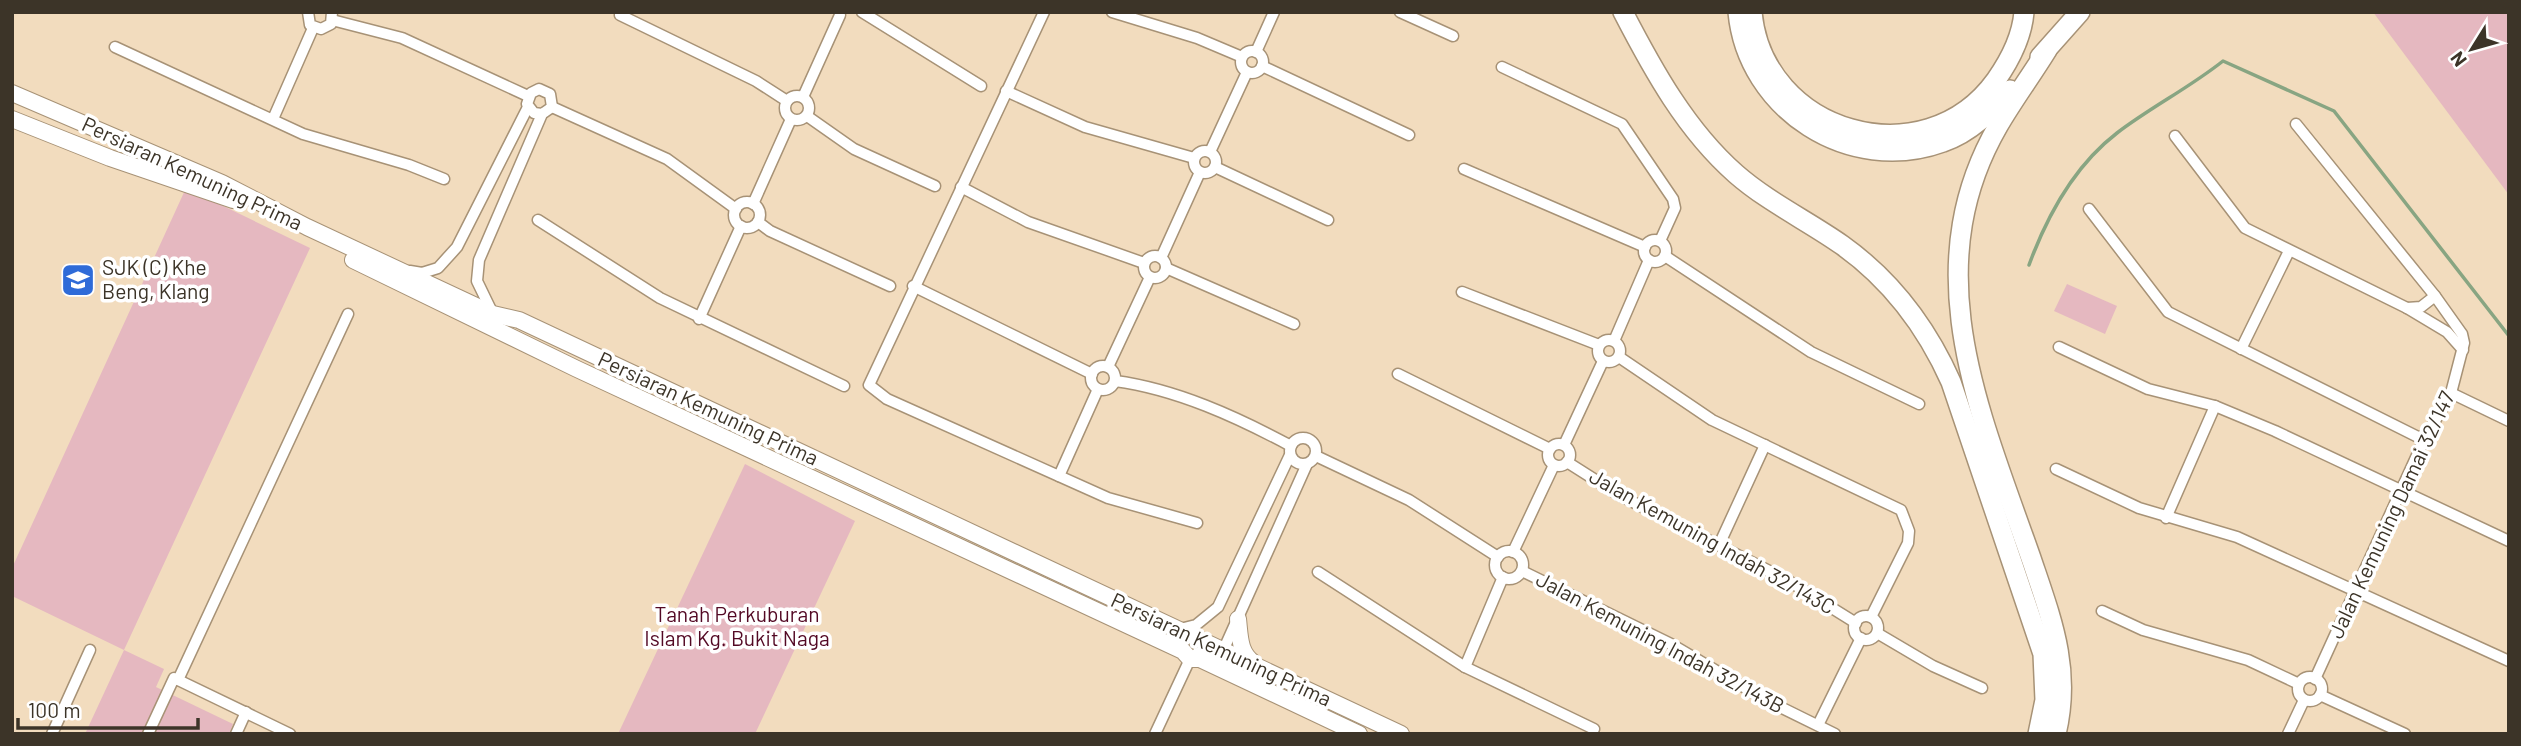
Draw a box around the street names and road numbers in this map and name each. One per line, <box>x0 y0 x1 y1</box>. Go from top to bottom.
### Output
street label: Persiaran Kemuning Prima <box>79 111 307 235</box>
street label: Persiaran Kemuning Prima <box>595 346 823 470</box>
street label: Jalan Kemuning Damai 32/147 <box>2322 387 2459 642</box>
street label: Jalan Kemuning Indah 32/143C <box>1586 463 1840 619</box>
street label: Jalan Kemuning Indah 32/143B <box>1532 566 1789 718</box>
street label: Persiaran Kemuning Prima <box>1108 587 1336 711</box>

